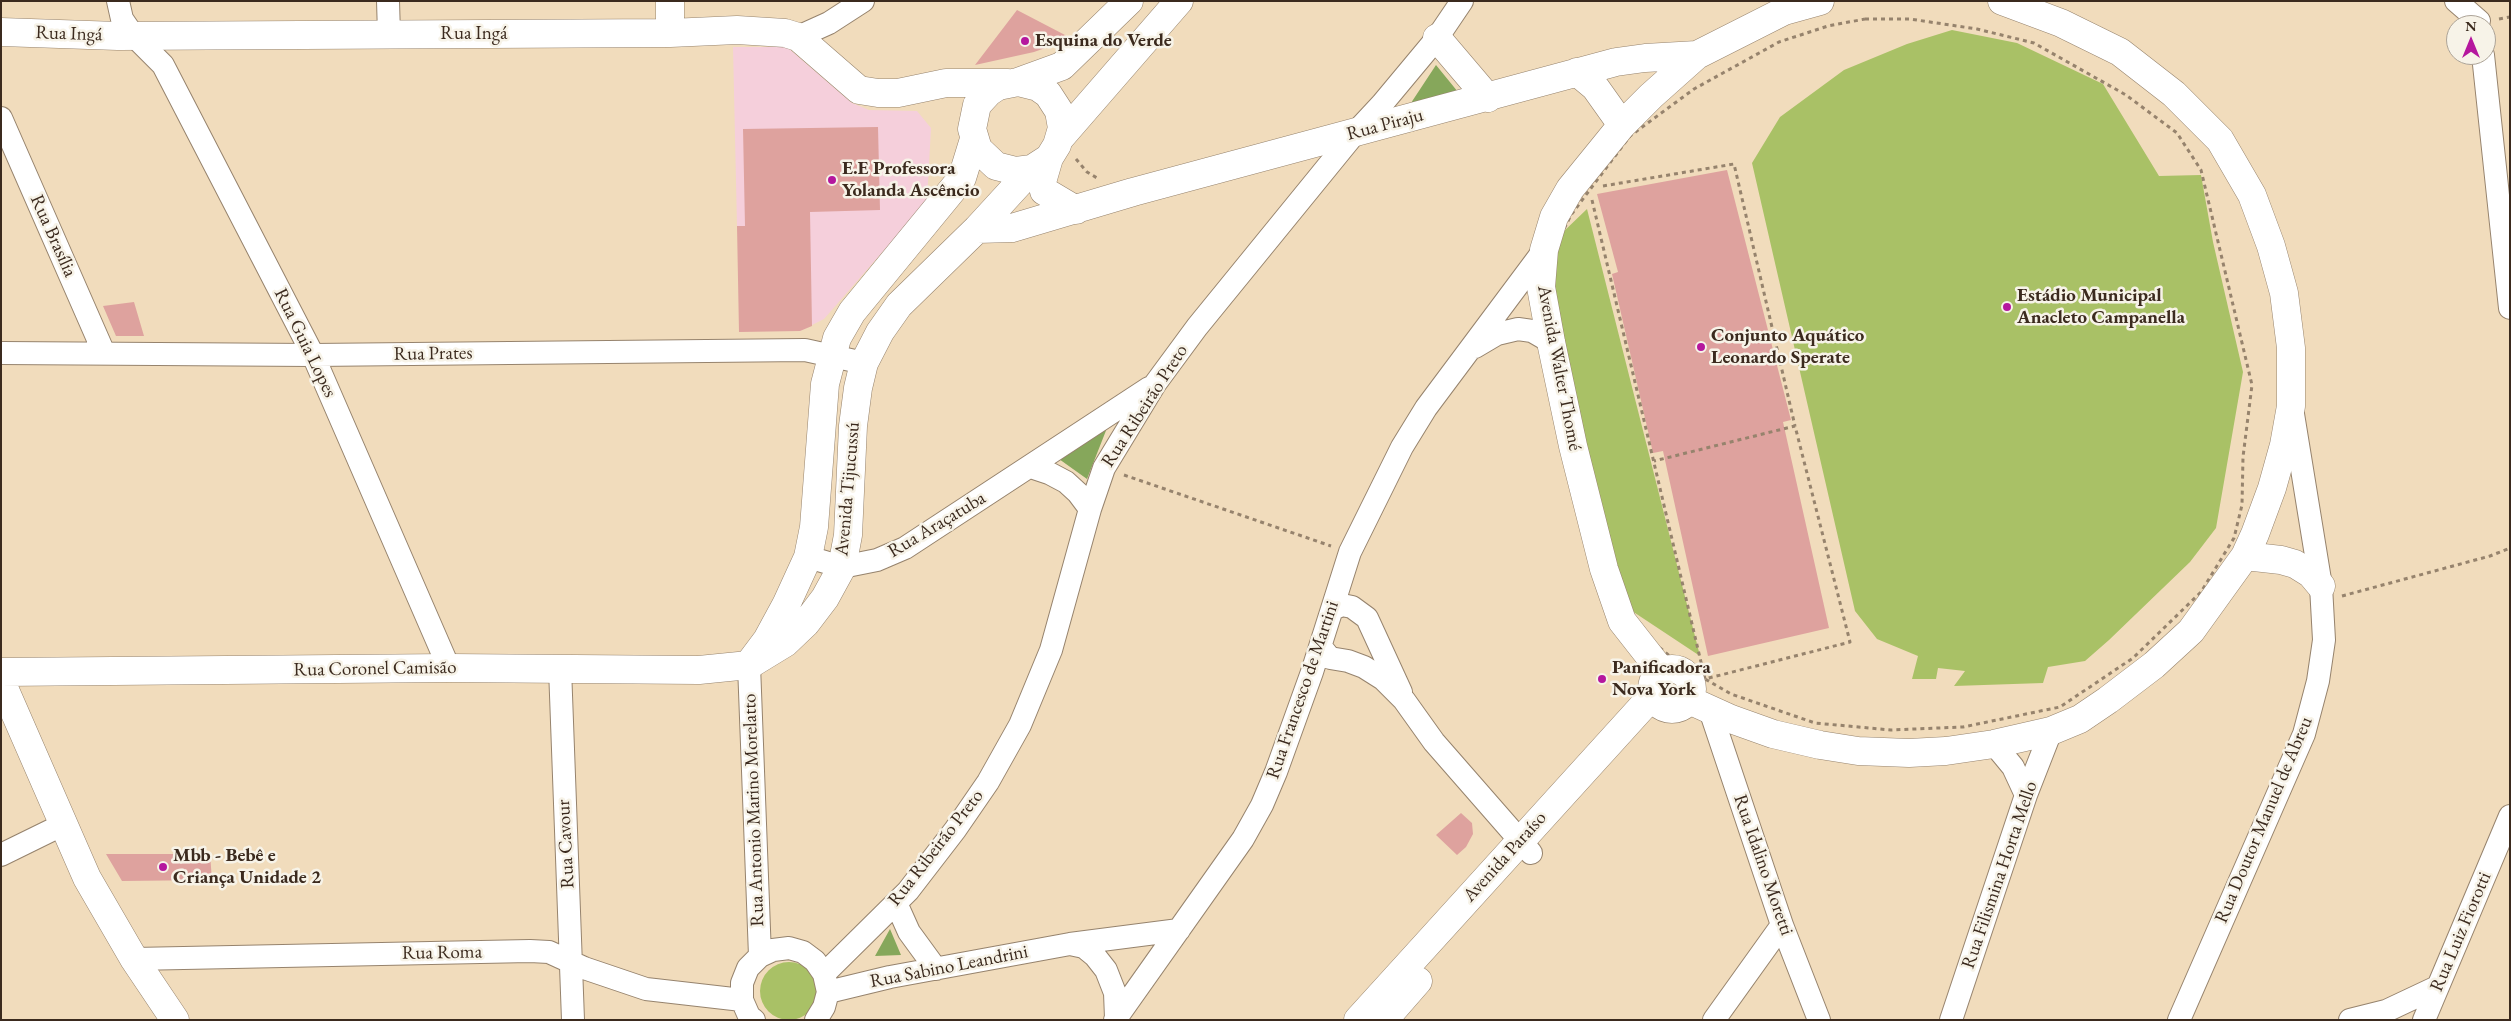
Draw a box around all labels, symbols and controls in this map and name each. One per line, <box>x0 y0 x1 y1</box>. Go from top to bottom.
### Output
north arrow <box>2446 15 2496 65</box>
text: N <box>2465 17 2477 35</box>
street label: Rua Ingá <box>35 21 103 47</box>
street label: Rua Ingá <box>440 23 508 45</box>
place label: Esquina do Verde <box>1035 30 1172 52</box>
marker: Esquina do Verde <box>1019 35 1031 47</box>
street label: Rua Piraju <box>1344 104 1426 146</box>
place label: E.E Professora Yolanda Ascêncio <box>842 158 980 202</box>
marker: E.E Professora Yolanda Ascêncio <box>826 174 838 186</box>
street label: Rua Brasília <box>25 191 81 281</box>
street label: Avenida Walter Thomé <box>1532 283 1586 453</box>
street label: Rua Guia Lopes <box>269 285 341 401</box>
place label: Estádio Municipal Anacleto Campanella <box>2017 285 2185 329</box>
marker: Estádio Municipal Anacleto Campanella <box>2001 301 2013 313</box>
place label: Conjunto Aquático Leonardo Sperate <box>1711 325 1864 369</box>
street label: Rua Ribeirão Preto <box>1097 340 1193 472</box>
marker: Conjunto Aquático Leonardo Sperate <box>1695 341 1707 353</box>
street label: Rua Prates <box>393 342 473 366</box>
street label: Avenida Tijucussú <box>831 421 865 557</box>
street label: Rua Araçatuba <box>884 487 990 563</box>
street label: Rua Francesco de Martini <box>1262 598 1344 782</box>
street label: Rua Coronel Camisão <box>293 656 457 682</box>
place label: Panificadora Nova York <box>1612 657 1711 701</box>
marker: Panificadora Nova York <box>1596 673 1608 685</box>
street label: Rua Antonio Marino Morelatto <box>739 693 769 927</box>
street label: Rua Doutor Manuel de Abreu <box>2210 713 2318 927</box>
street label: Rua Filismina Horta Mello <box>1957 778 2043 972</box>
street label: Rua Ribeirão Preto <box>883 785 989 911</box>
street label: Rua Idalino Moretti <box>1728 792 1798 938</box>
street label: Rua Cavour <box>552 799 580 889</box>
street label: Avenida Paraíso <box>1458 807 1552 907</box>
place label: Mbb - Bebê e Criança Unidade 2 <box>173 845 321 889</box>
marker: Mbb - Bebê e Criança Unidade 2 <box>157 861 169 873</box>
street label: Rua Luiz Fiorotti <box>2426 869 2496 995</box>
street label: Rua Roma <box>402 941 482 965</box>
street label: Rua Sabino Leandrini <box>868 941 1030 993</box>

